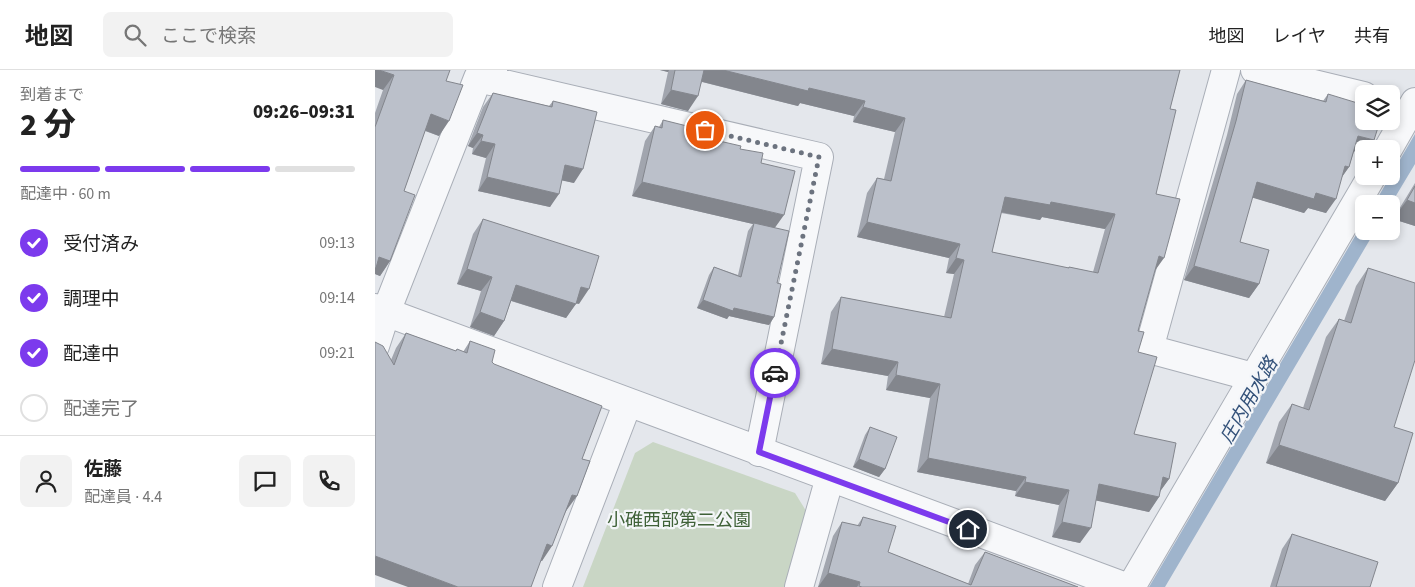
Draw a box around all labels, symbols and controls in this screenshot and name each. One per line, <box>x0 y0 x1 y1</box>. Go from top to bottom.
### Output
search box <box>103 12 453 57</box>
text: 地図 <box>25 19 73 54</box>
icon: search <box>121 21 149 49</box>
text: ここで検索 <box>161 23 256 50</box>
text: 地図 <box>1209 24 1245 49</box>
text: レイヤ <box>1273 24 1326 49</box>
text: 共有 <box>1354 24 1390 49</box>
text: 到着まで <box>20 84 84 106</box>
map controls <box>1355 85 1400 240</box>
button: layers <box>1355 85 1400 130</box>
text: 09:26–09:31 <box>253 99 355 126</box>
text: 2 分 <box>20 102 76 148</box>
pin <box>684 109 726 151</box>
icon: bag <box>691 116 719 144</box>
button: + <box>1355 140 1400 185</box>
text: 配達中 · 60 m <box>20 183 111 205</box>
button: − <box>1355 195 1400 240</box>
icon: check <box>20 229 48 257</box>
text: 受付済み <box>63 231 139 258</box>
text: 09:13 <box>319 232 355 254</box>
icon: check <box>20 284 48 312</box>
text: 調理中 <box>63 286 120 313</box>
text: 09:14 <box>319 287 355 309</box>
icon: check <box>20 339 48 367</box>
text: 配達中 <box>63 341 120 368</box>
text: 09:21 <box>319 342 355 364</box>
courier <box>750 348 800 398</box>
water label: 庄内用水路 <box>1214 351 1286 449</box>
icon: car <box>761 359 789 387</box>
text: 配達完了 <box>63 396 139 423</box>
button: person <box>20 455 72 507</box>
button: chat <box>239 455 291 507</box>
button: phone <box>303 455 355 507</box>
text: 佐藤 <box>84 456 122 483</box>
text: 配達員 · 4.4 <box>84 486 162 508</box>
park label: 小碓西部第二公園 <box>607 508 751 533</box>
pin <box>947 508 989 550</box>
icon: home <box>954 515 982 543</box>

